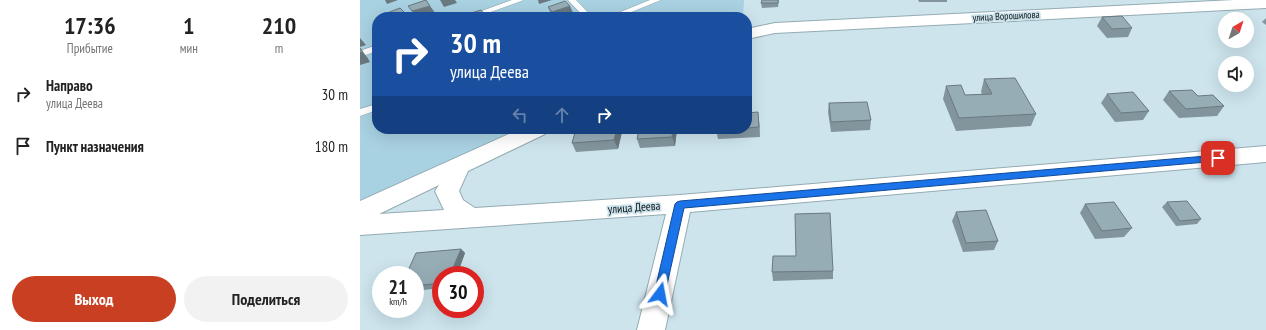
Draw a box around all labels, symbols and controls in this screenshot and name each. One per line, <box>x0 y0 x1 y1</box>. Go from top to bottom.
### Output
street label: улица Ворошилова <box>972 8 1040 24</box>
text: 17:36 <box>64 10 116 41</box>
text: 1 <box>183 10 194 41</box>
text: 210 <box>262 10 296 41</box>
north arrow <box>1218 12 1254 48</box>
map controls <box>1218 12 1254 92</box>
text: 30 m <box>450 24 501 61</box>
icon: right <box>384 28 436 80</box>
text: Прибытие <box>67 40 113 57</box>
text: мин <box>180 40 198 57</box>
text: m <box>275 40 283 57</box>
button: sound <box>1218 56 1254 92</box>
text: улица Деева <box>450 60 529 83</box>
text: Направо <box>46 76 93 95</box>
icon: right <box>12 83 34 105</box>
text: 30 m <box>322 85 348 104</box>
text: улица Деева <box>46 95 103 112</box>
icon: left <box>509 104 531 126</box>
icon: ahead <box>551 104 573 126</box>
icon: right <box>593 104 615 126</box>
icon: arrive <box>12 135 34 157</box>
text: Пункт назначения <box>46 137 144 156</box>
text: 180 m <box>315 137 348 156</box>
pin <box>1201 141 1235 175</box>
icon: arrive <box>1207 147 1229 169</box>
street label: улица Деева <box>607 198 661 216</box>
speed limit sign: 30 <box>432 266 484 318</box>
position arrow <box>639 273 681 315</box>
text: 21 <box>388 274 408 300</box>
button: Выход <box>12 276 176 322</box>
button: Поделиться <box>184 276 348 322</box>
text: km/h <box>389 295 407 308</box>

